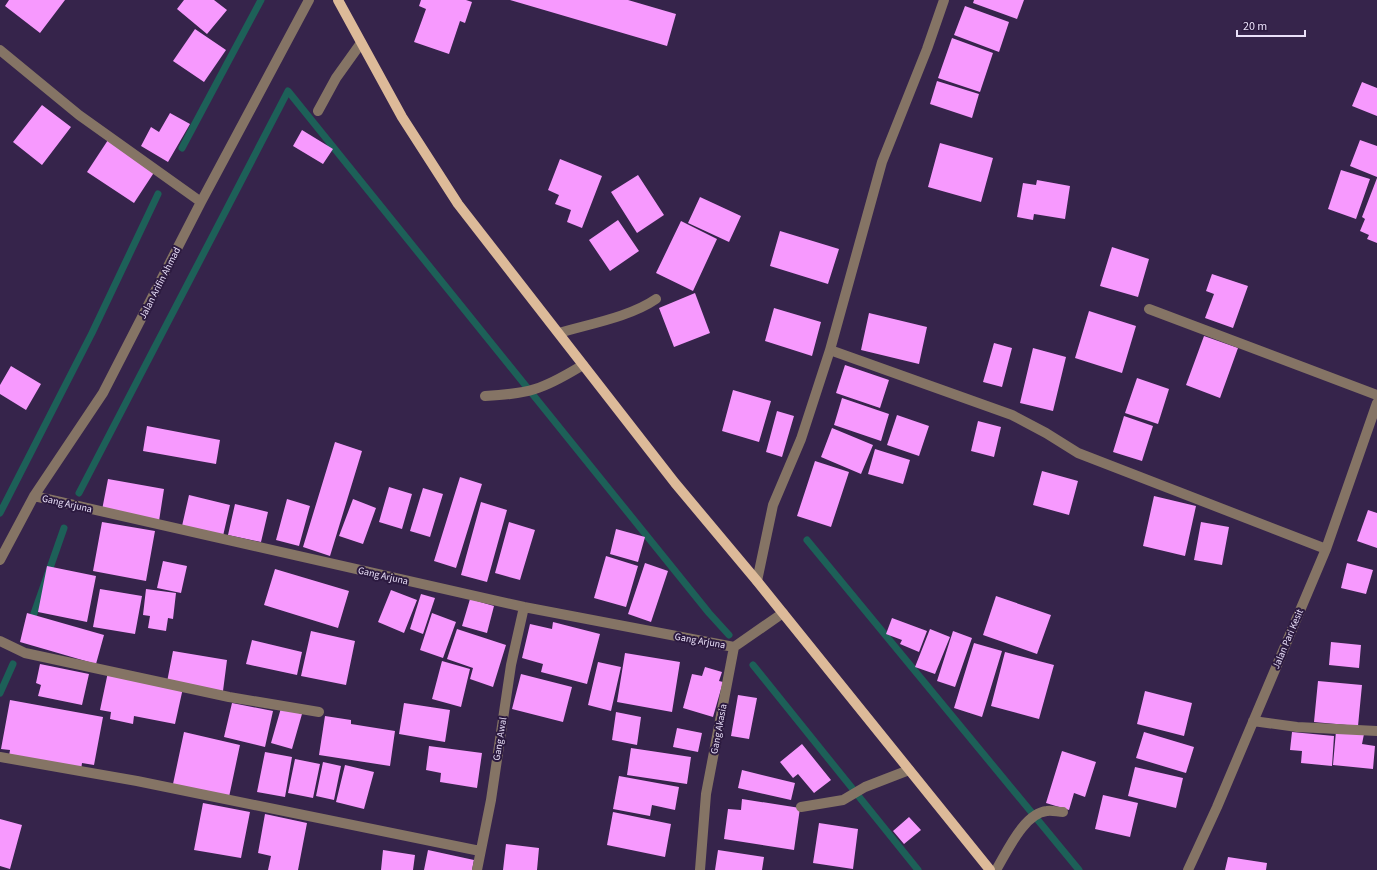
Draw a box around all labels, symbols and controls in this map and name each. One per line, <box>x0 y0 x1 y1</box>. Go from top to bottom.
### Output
scale bar <box>1237 12 1305 38</box>
text: 20 m <box>1243 18 1267 35</box>
street label: Jalan Arifin Ahmad <box>136 245 184 321</box>
street label: Gang Arjuna <box>41 491 93 517</box>
street label: Gang Arjuna <box>357 563 409 589</box>
street label: Jalan Pari Kesit <box>1269 606 1307 671</box>
street label: Gang Arjuna <box>674 630 726 652</box>
street label: Gang Akasia <box>707 703 731 755</box>
street label: Gang Awal <box>490 716 510 762</box>

